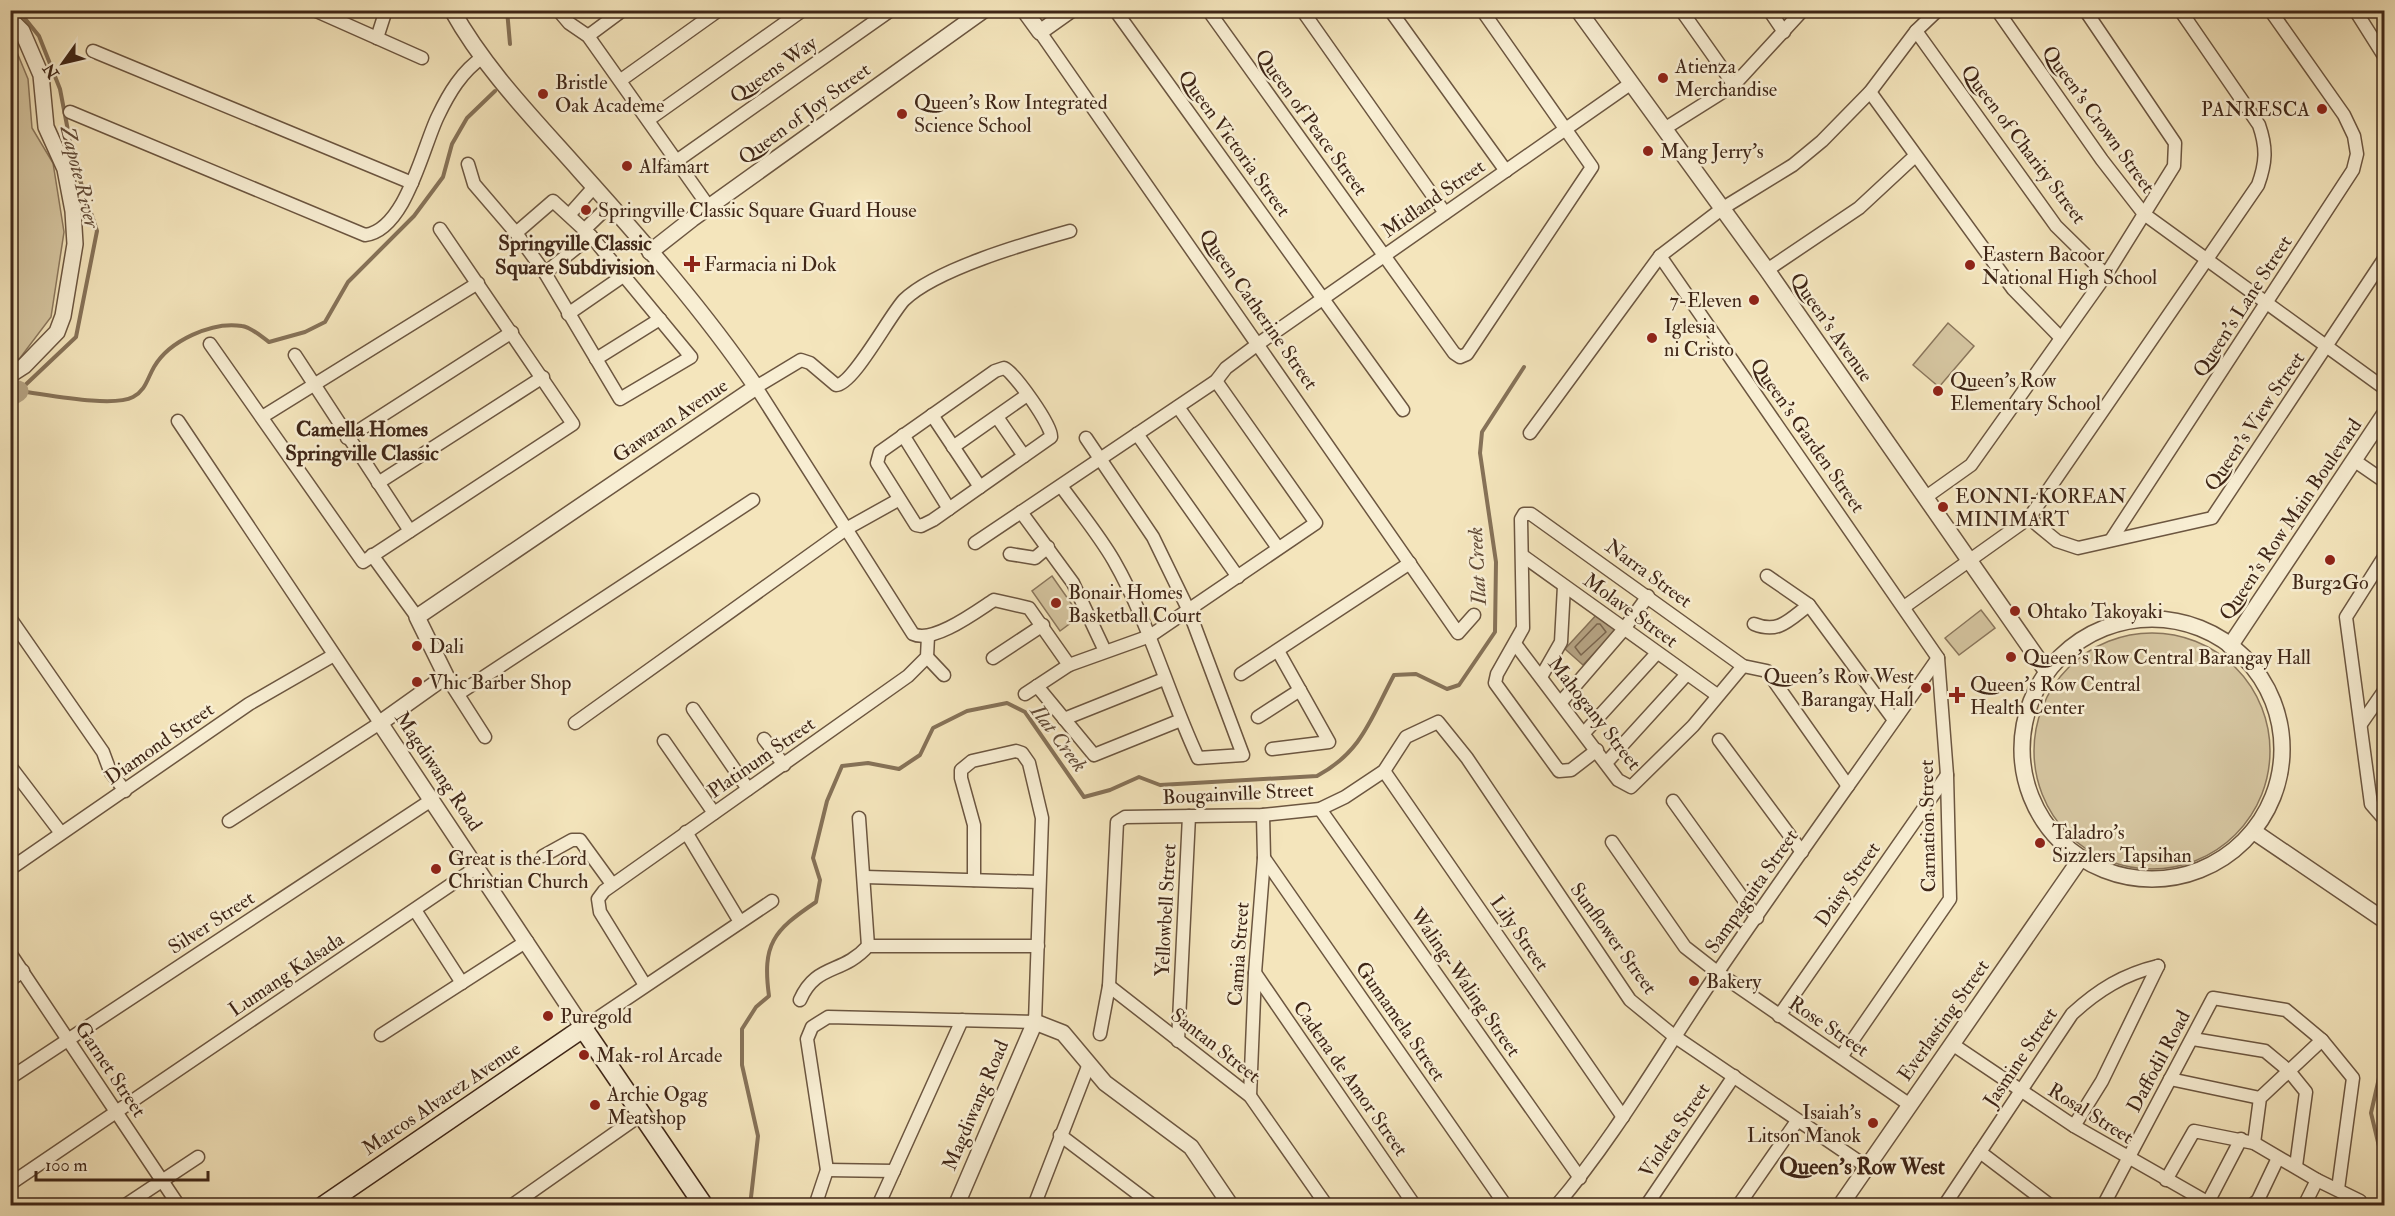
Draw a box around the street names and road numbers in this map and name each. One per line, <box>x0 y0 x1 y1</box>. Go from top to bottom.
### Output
street label: Queens Way <box>725 30 823 109</box>
street label: Queen's Crown Street <box>2037 41 2161 198</box>
street label: Queen of Peace Street <box>1250 44 1374 201</box>
street label: Queen of Joy Street <box>733 57 876 170</box>
street label: Queen of Charity Street <box>1956 60 2092 229</box>
street label: Queen Victoria Street <box>1173 65 1297 222</box>
street label: Midland Street <box>1377 153 1490 243</box>
street label: Queen Catherine Street <box>1194 224 1324 395</box>
street label: Queen's Lane Street <box>2187 230 2298 382</box>
street label: Queen's Avenue <box>1785 268 1879 387</box>
street label: Queen's View Street <box>2199 347 2310 496</box>
street label: Queen's Garden Street <box>1745 353 1871 518</box>
street label: Gawaran Avenue <box>608 373 733 468</box>
street label: Queen's Row Main Boulevard <box>2214 414 2367 625</box>
street label: Narra Street <box>1600 534 1697 614</box>
street label: Molave Street <box>1579 568 1683 653</box>
street label: Mahogany Street <box>1543 652 1647 775</box>
street label: Diamond Street <box>100 696 219 790</box>
street label: Magdiwang Road <box>389 707 488 836</box>
street label: Platinum Street <box>703 711 820 804</box>
street label: Carnation Street <box>1914 759 1941 893</box>
street label: Bougainville Street <box>1162 777 1315 810</box>
street label: Sampaguita Street <box>1699 824 1805 959</box>
street label: Daisy Street <box>1809 837 1886 932</box>
street label: Yellowbell Street <box>1150 842 1181 977</box>
street label: Sunflower Street <box>1565 878 1663 999</box>
street label: Silver Street <box>163 885 260 960</box>
street label: Lily Street <box>1485 891 1555 976</box>
street label: Camia Street <box>1222 901 1255 1007</box>
street label: Waling-Waling Street <box>1404 902 1527 1062</box>
street label: Lumang Kalsada <box>224 926 349 1022</box>
street label: Everlasting Street <box>1892 954 1995 1086</box>
street label: Gumamela Street <box>1350 957 1451 1086</box>
street label: Rose Street <box>1784 991 1874 1063</box>
street label: Cadena de Amor Street <box>1288 996 1414 1161</box>
street label: Jasmine Street <box>1977 1002 2063 1113</box>
street label: Santan Street <box>1166 1003 1266 1088</box>
street label: Daffodil Road <box>2121 1006 2196 1116</box>
street label: Garnet Street <box>69 1017 152 1122</box>
street label: Marcos Alvarez Avenue <box>357 1036 525 1161</box>
street label: Magdiwang Road <box>937 1036 1014 1174</box>
street label: Rosal Street <box>2043 1077 2139 1150</box>
street label: Violeta Street <box>1633 1078 1716 1183</box>

